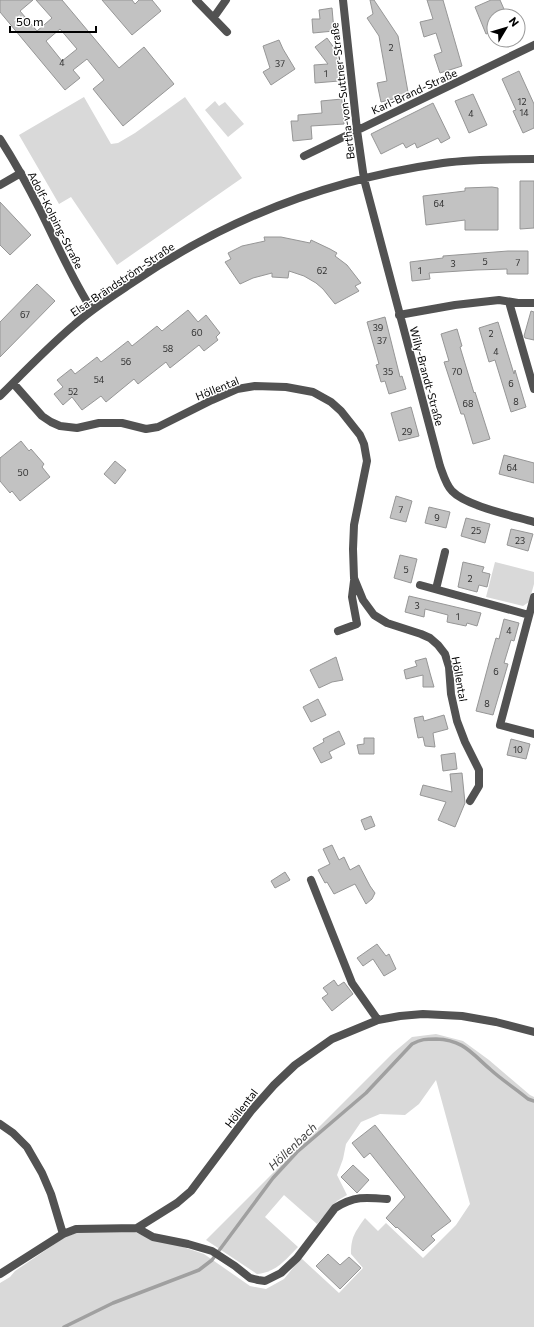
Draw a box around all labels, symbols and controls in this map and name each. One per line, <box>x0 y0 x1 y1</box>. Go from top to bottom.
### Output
scale bar <box>10 8 96 34</box>
north arrow <box>486 8 526 48</box>
text: 50 m <box>16 14 44 28</box>
text: N <box>507 14 522 29</box>
street label: Bertha-von-Suttner-Straße <box>327 22 357 160</box>
house number: 2 <box>389 42 394 53</box>
house number: 4 <box>59 57 65 68</box>
house number: 37 <box>275 58 285 69</box>
street label: Karl-Brand-Straße <box>369 65 459 116</box>
house number: 1 <box>324 68 328 79</box>
house number: 12 <box>518 96 526 107</box>
house number: 14 <box>519 107 529 118</box>
house number: 4 <box>468 108 474 119</box>
street label: Adolf-Kolping-Straße <box>26 169 86 271</box>
house number: 64 <box>434 198 445 209</box>
street label: Elsa-Brändström-Straße <box>68 239 177 319</box>
house number: 5 <box>482 256 488 267</box>
house number: 7 <box>516 257 521 268</box>
house number: 3 <box>450 258 456 269</box>
house number: 62 <box>317 265 327 276</box>
house number: 1 <box>418 265 422 276</box>
house number: 67 <box>20 309 30 320</box>
house number: 39 <box>373 322 383 333</box>
street label: Willy-Brandt-Straße <box>407 325 447 427</box>
house number: 60 <box>191 327 203 338</box>
house number: 2 <box>489 328 494 339</box>
house number: 37 <box>377 335 387 346</box>
house number: 58 <box>163 343 173 354</box>
house number: 4 <box>493 346 499 357</box>
house number: 56 <box>121 356 131 367</box>
house number: 35 <box>383 366 393 377</box>
house number: 70 <box>452 366 462 377</box>
street label: Höllental <box>193 373 241 403</box>
house number: 54 <box>94 374 105 385</box>
house number: 6 <box>508 378 514 389</box>
house number: 52 <box>68 386 78 397</box>
house number: 8 <box>513 396 519 407</box>
house number: 68 <box>463 398 473 409</box>
house number: 29 <box>402 426 412 437</box>
house number: 64 <box>507 462 518 473</box>
house number: 50 <box>17 467 29 478</box>
house number: 7 <box>399 504 404 515</box>
house number: 9 <box>434 512 440 523</box>
house number: 25 <box>471 525 481 536</box>
house number: 23 <box>515 535 525 546</box>
house number: 5 <box>403 564 409 575</box>
house number: 2 <box>468 573 473 584</box>
house number: 3 <box>414 600 420 611</box>
house number: 1 <box>456 611 460 622</box>
house number: 4 <box>506 625 512 636</box>
street label: Höllental <box>450 655 470 703</box>
house number: 6 <box>493 666 499 677</box>
house number: 8 <box>484 698 490 709</box>
house number: 10 <box>513 744 523 755</box>
street label: Höllental <box>222 1086 260 1130</box>
water label: Höllenbach <box>265 1119 319 1172</box>

